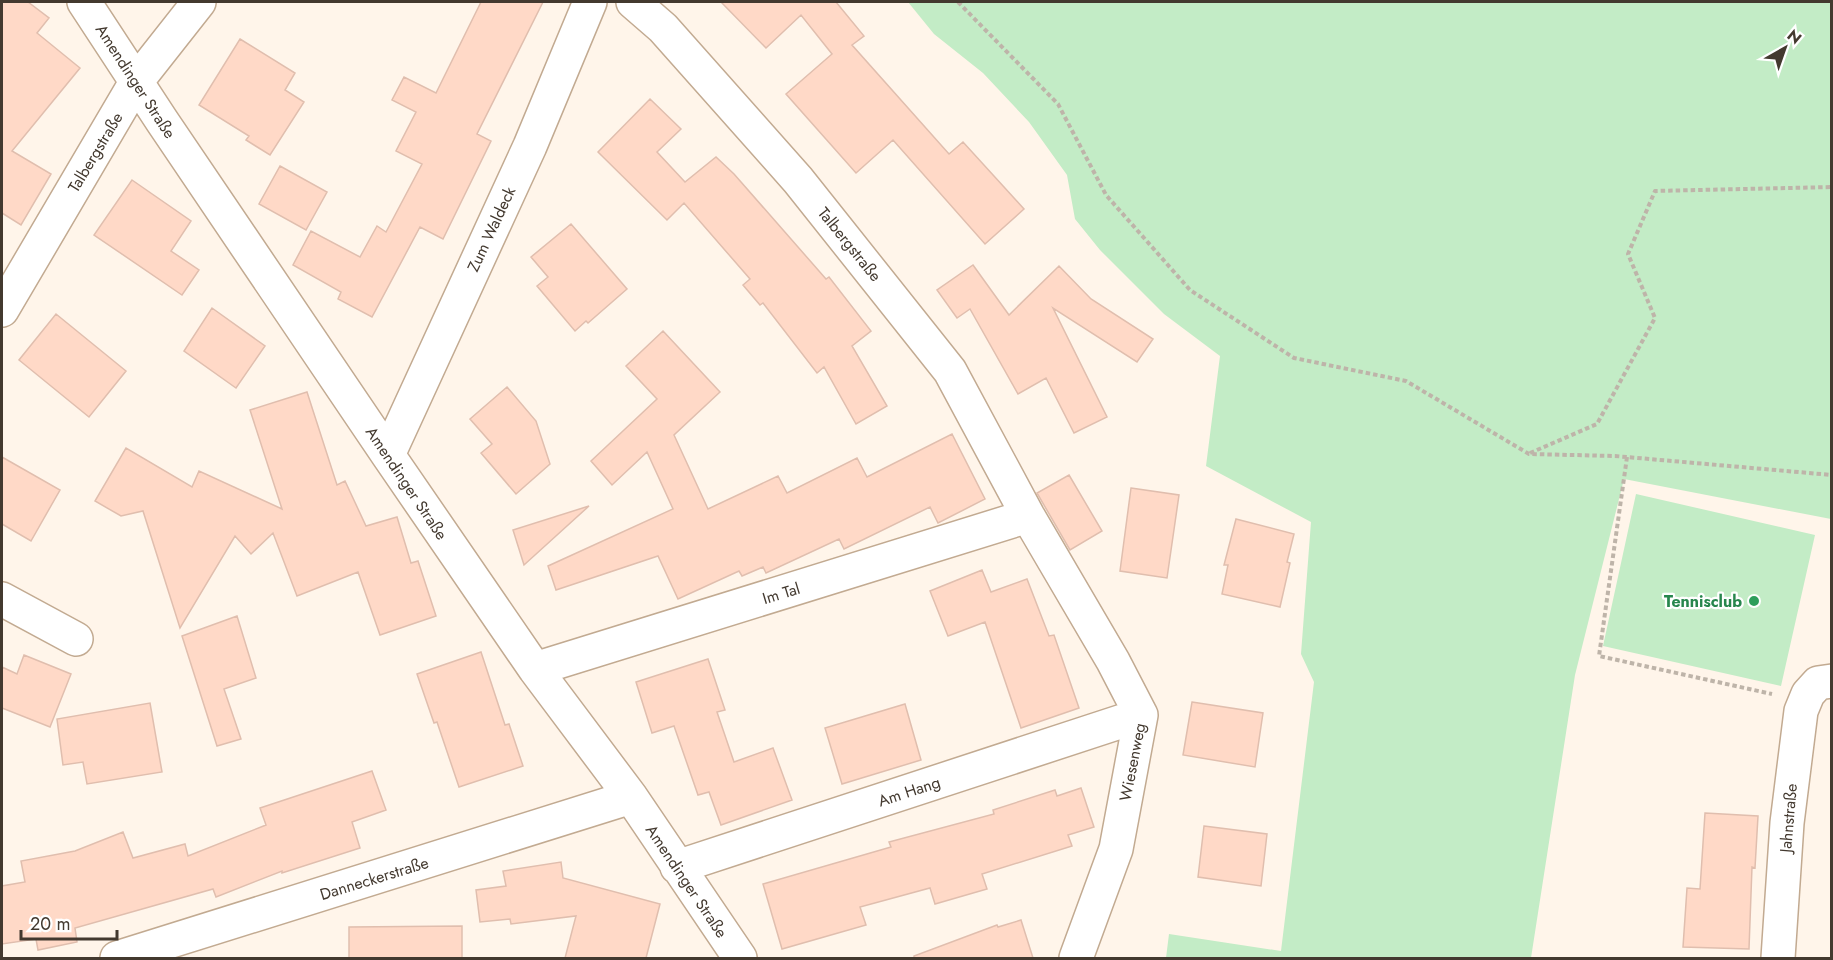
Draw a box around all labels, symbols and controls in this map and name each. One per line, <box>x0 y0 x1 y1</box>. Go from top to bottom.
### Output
north arrow <box>1755 18 1815 78</box>
street label: Amendinger Straße <box>90 20 181 143</box>
text: N <box>1782 24 1807 50</box>
street label: Talbergstraße <box>62 108 128 197</box>
street label: Zum Waldeck <box>462 182 522 276</box>
street label: Talbergstraße <box>812 202 887 286</box>
street label: Amendinger Straße <box>360 422 453 544</box>
street label: Im Tal <box>759 577 803 610</box>
place label: Tennisclub <box>1664 590 1742 613</box>
marker: Tennisclub <box>1747 594 1761 608</box>
street label: Wiesenweg <box>1114 721 1151 803</box>
street label: Am Hang <box>875 771 943 812</box>
street label: Jahnstraße <box>1774 783 1803 855</box>
street label: Amendinger Straße <box>640 820 733 942</box>
street label: Danneckerstraße <box>317 851 431 906</box>
scale bar <box>21 903 117 941</box>
text: 20 m <box>30 911 70 937</box>

